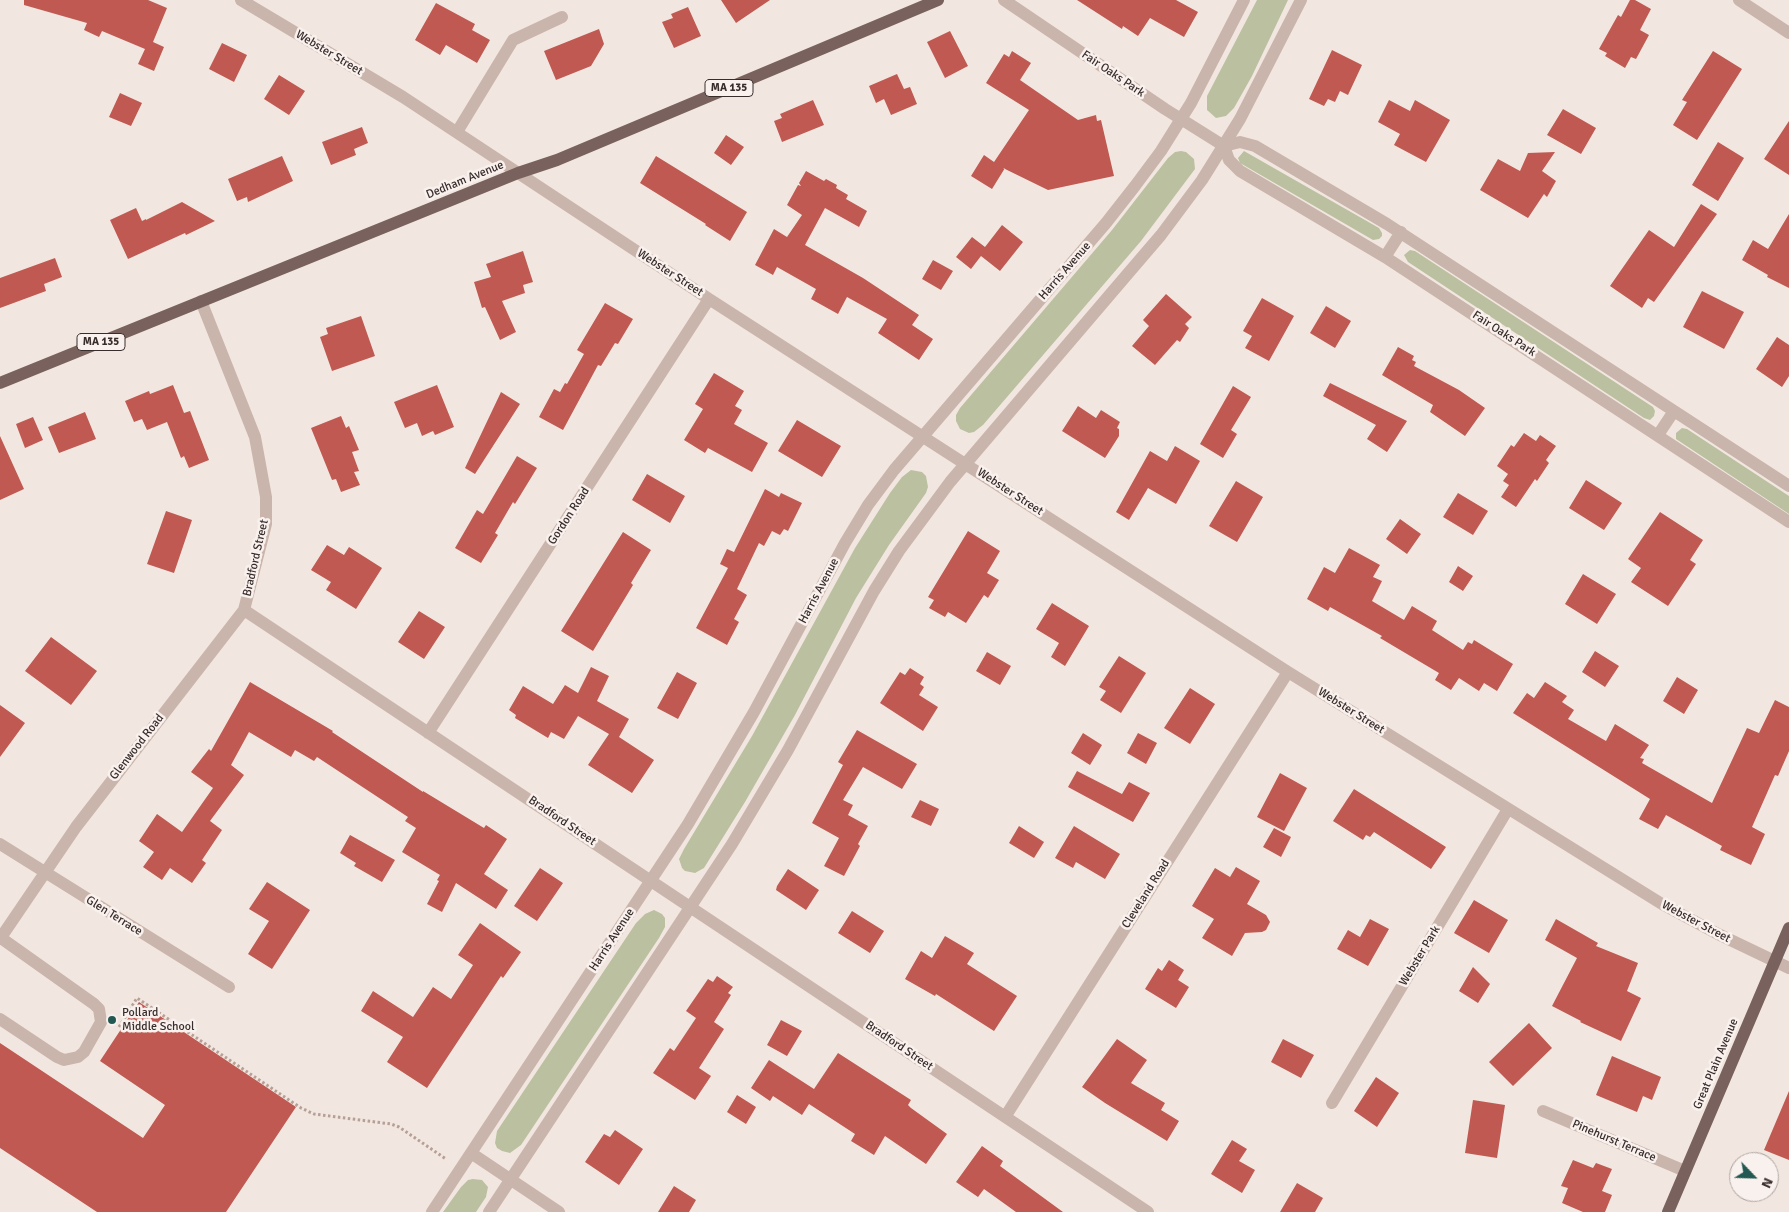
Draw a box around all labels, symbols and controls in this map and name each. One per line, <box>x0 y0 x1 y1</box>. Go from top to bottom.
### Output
street label: Webster Street <box>293 27 365 79</box>
street label: Fair Oaks Park <box>1079 48 1147 100</box>
road number: MA 135 <box>705 80 753 96</box>
street label: Dedham Avenue <box>424 158 506 202</box>
street label: Harris Avenue <box>1036 239 1094 303</box>
street label: Webster Street <box>634 246 706 300</box>
street label: Fair Oaks Park <box>1469 308 1539 360</box>
road number: MA 135 <box>77 334 125 351</box>
street label: Webster Street <box>974 465 1046 519</box>
street label: Gordon Road <box>545 485 593 547</box>
street label: Bradford Street <box>240 518 272 598</box>
street label: Harris Avenue <box>796 556 842 626</box>
street label: Webster Street <box>1315 685 1387 737</box>
street label: Glenwood Road <box>107 711 167 783</box>
street label: Bradford Street <box>525 793 599 849</box>
street label: Cleveland Road <box>1119 857 1173 931</box>
street label: Glen Terrace <box>83 893 145 939</box>
street label: Webster Street <box>1659 898 1733 946</box>
street label: Harris Avenue <box>586 906 638 974</box>
street label: Webster Park <box>1396 923 1444 989</box>
place label: Pollard Middle School <box>122 1006 195 1034</box>
marker: Pollard Middle School <box>106 1014 118 1026</box>
street label: Great Plain Avenue <box>1690 1016 1742 1112</box>
street label: Bradford Street <box>862 1018 936 1074</box>
street label: Pinehurst Terrace <box>1570 1117 1658 1165</box>
north arrow <box>1729 1152 1779 1202</box>
text: N <box>1757 1175 1777 1191</box>

